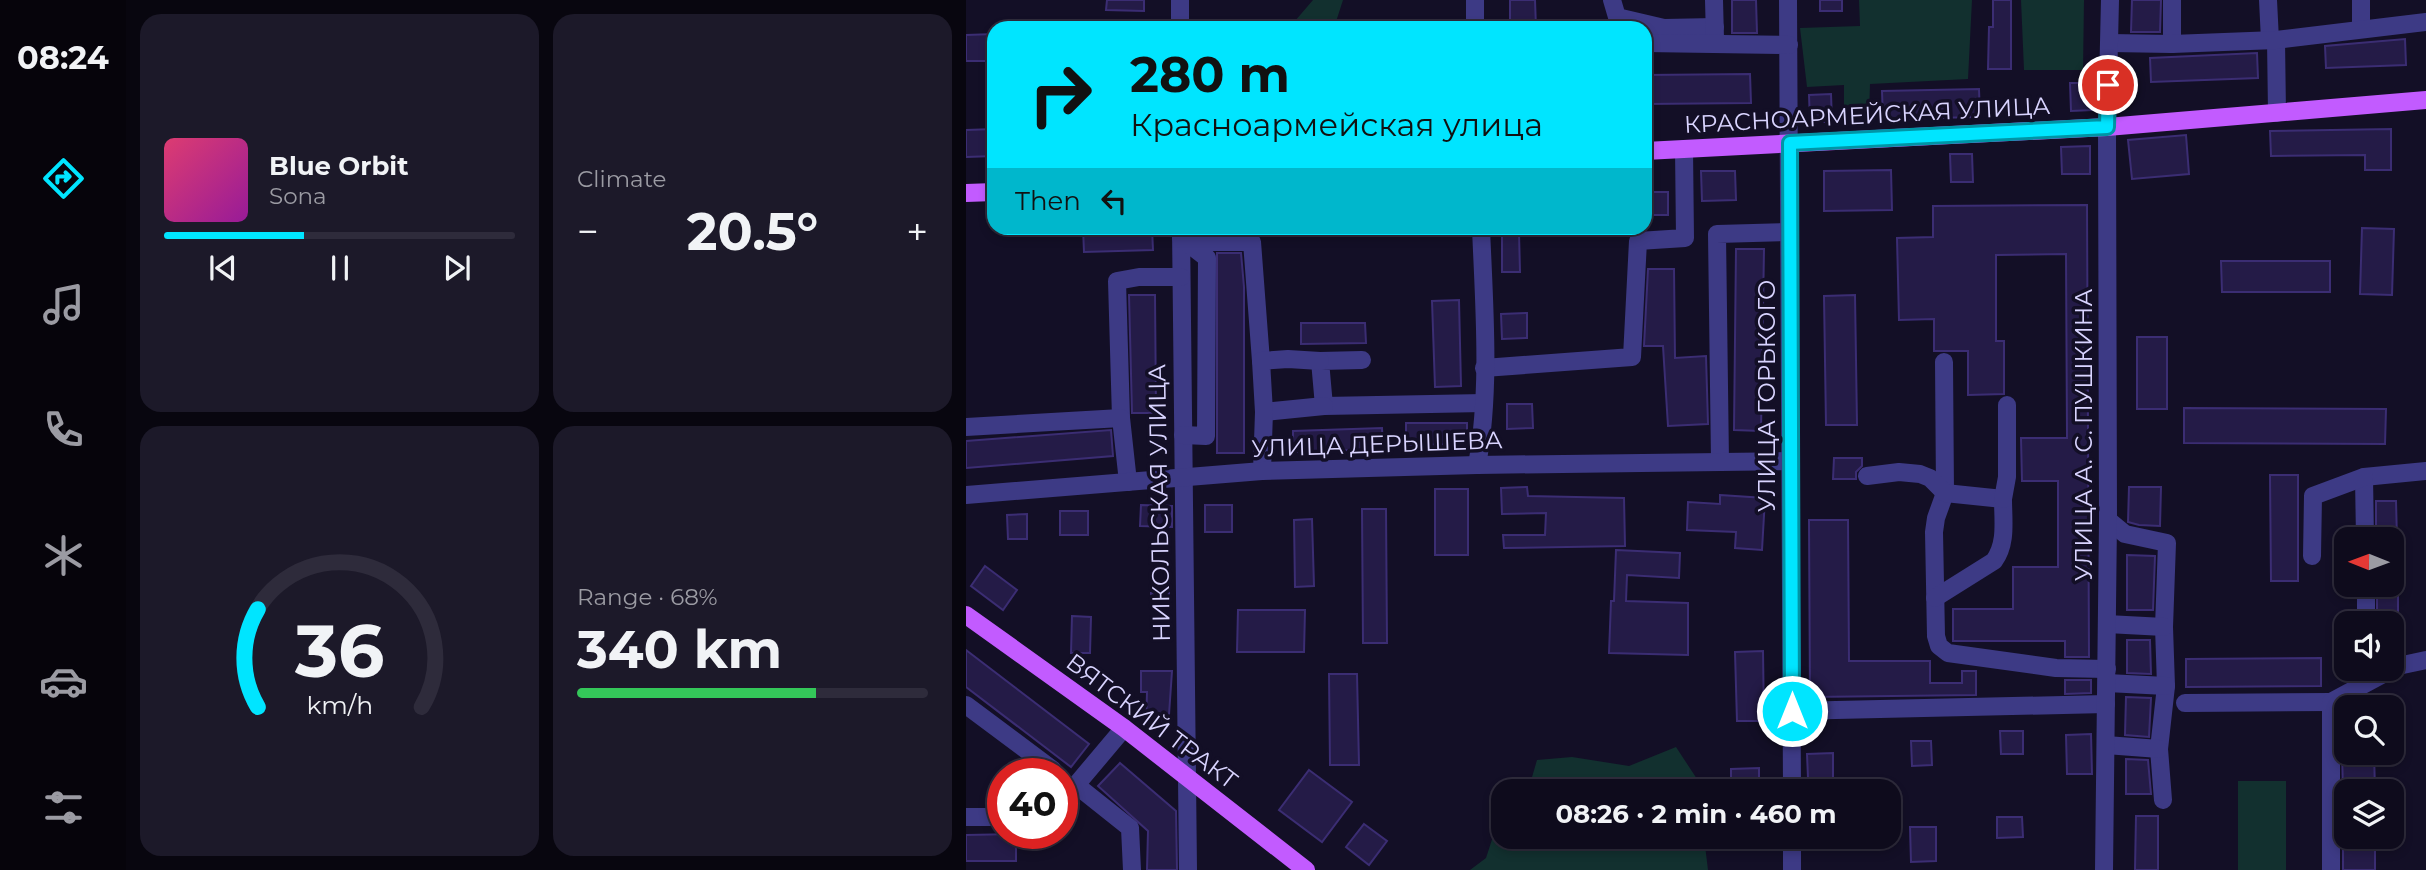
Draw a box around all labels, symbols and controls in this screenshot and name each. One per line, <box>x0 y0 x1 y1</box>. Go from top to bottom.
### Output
text: 08:24 <box>17 38 109 77</box>
text: 280 m <box>1130 45 1290 104</box>
icon: right <box>1015 49 1106 140</box>
pin <box>2078 55 2138 115</box>
icon: arrive <box>2089 66 2127 104</box>
street label: КРАСНОАРМЕЙСКАЯ УЛИЦА <box>1683 91 2051 139</box>
text: Красноармейская улица <box>1130 105 1543 144</box>
text: Blue Orbit <box>269 150 408 182</box>
icon: directions <box>39 154 88 203</box>
text: Climate <box>577 165 666 193</box>
text: Sona <box>269 182 327 210</box>
icon: left <box>1095 182 1133 220</box>
text: Then <box>1015 185 1081 217</box>
text: 20.5° <box>687 200 818 263</box>
text: − <box>577 208 599 255</box>
text: + <box>906 208 928 255</box>
icon: previous <box>204 249 242 287</box>
icon: pause <box>321 249 359 287</box>
icon: next <box>438 249 476 287</box>
icon: music <box>39 280 88 329</box>
street label: УЛИЦА ГОРЬКОГО <box>1752 280 1781 512</box>
street label: УЛИЦА А. С. ПУШКИНА <box>2069 289 2098 581</box>
street label: НИКОЛЬСКАЯ УЛИЦА <box>1142 364 1176 642</box>
icon: phone <box>39 405 88 454</box>
street label: УЛИЦА ДЕРЫШЕВА <box>1251 425 1503 463</box>
north arrow <box>2334 527 2404 597</box>
map controls <box>2334 527 2404 849</box>
icon: climate <box>39 531 88 580</box>
text: Range · 68% <box>577 583 718 611</box>
text: 36 <box>294 607 384 695</box>
button: sound <box>2334 611 2404 681</box>
text: 340 km <box>577 618 782 681</box>
street label: ВЯТСКИЙ ТРАКТ <box>1061 647 1243 795</box>
icon: car <box>39 657 88 706</box>
position arrow <box>1755 674 1829 748</box>
text: km/h <box>306 690 373 720</box>
button: search <box>2334 695 2404 765</box>
speed limit sign: 40 <box>987 758 1078 849</box>
button: layers <box>2334 779 2404 849</box>
icon: filters <box>39 783 88 832</box>
text: 08:26 · 2 min · 460 m <box>1555 798 1837 830</box>

